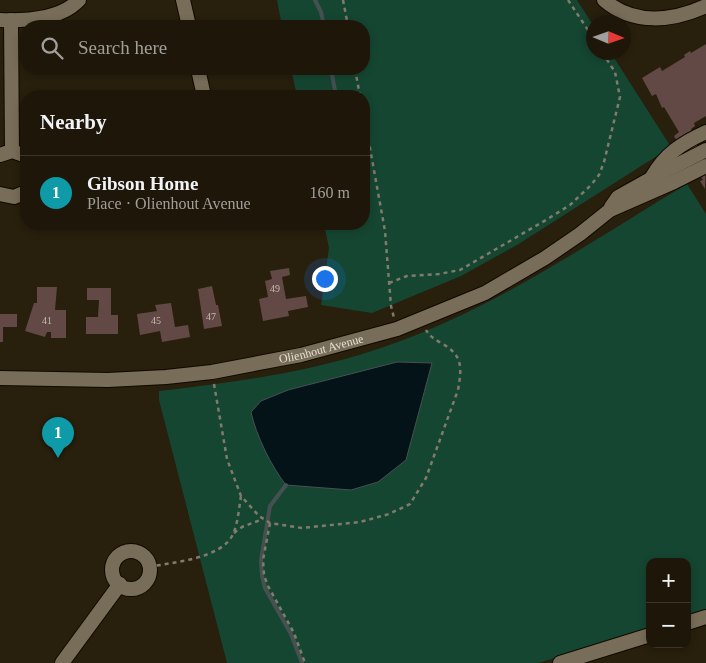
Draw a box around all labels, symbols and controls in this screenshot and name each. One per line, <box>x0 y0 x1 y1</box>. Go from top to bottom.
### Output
north arrow <box>586 15 631 60</box>
search box <box>20 20 370 75</box>
icon: search <box>38 34 66 62</box>
text: Search here <box>78 37 167 58</box>
text: Nearby <box>40 110 107 134</box>
text: Gibson Home <box>87 173 198 194</box>
text: 1 <box>52 184 60 201</box>
text: 160 m <box>310 184 350 201</box>
text: Place · Olienhout Avenue <box>87 195 251 212</box>
your location <box>312 266 338 292</box>
house number: 49 <box>270 283 280 294</box>
house number: 47 <box>206 311 216 322</box>
house number: 41 <box>42 315 52 326</box>
house number: 45 <box>151 315 161 326</box>
street label: Olienhout Avenue <box>278 331 365 366</box>
pin: 1 <box>42 417 74 458</box>
map controls <box>646 558 691 648</box>
button: + <box>646 558 691 603</box>
button: − <box>646 603 691 648</box>

